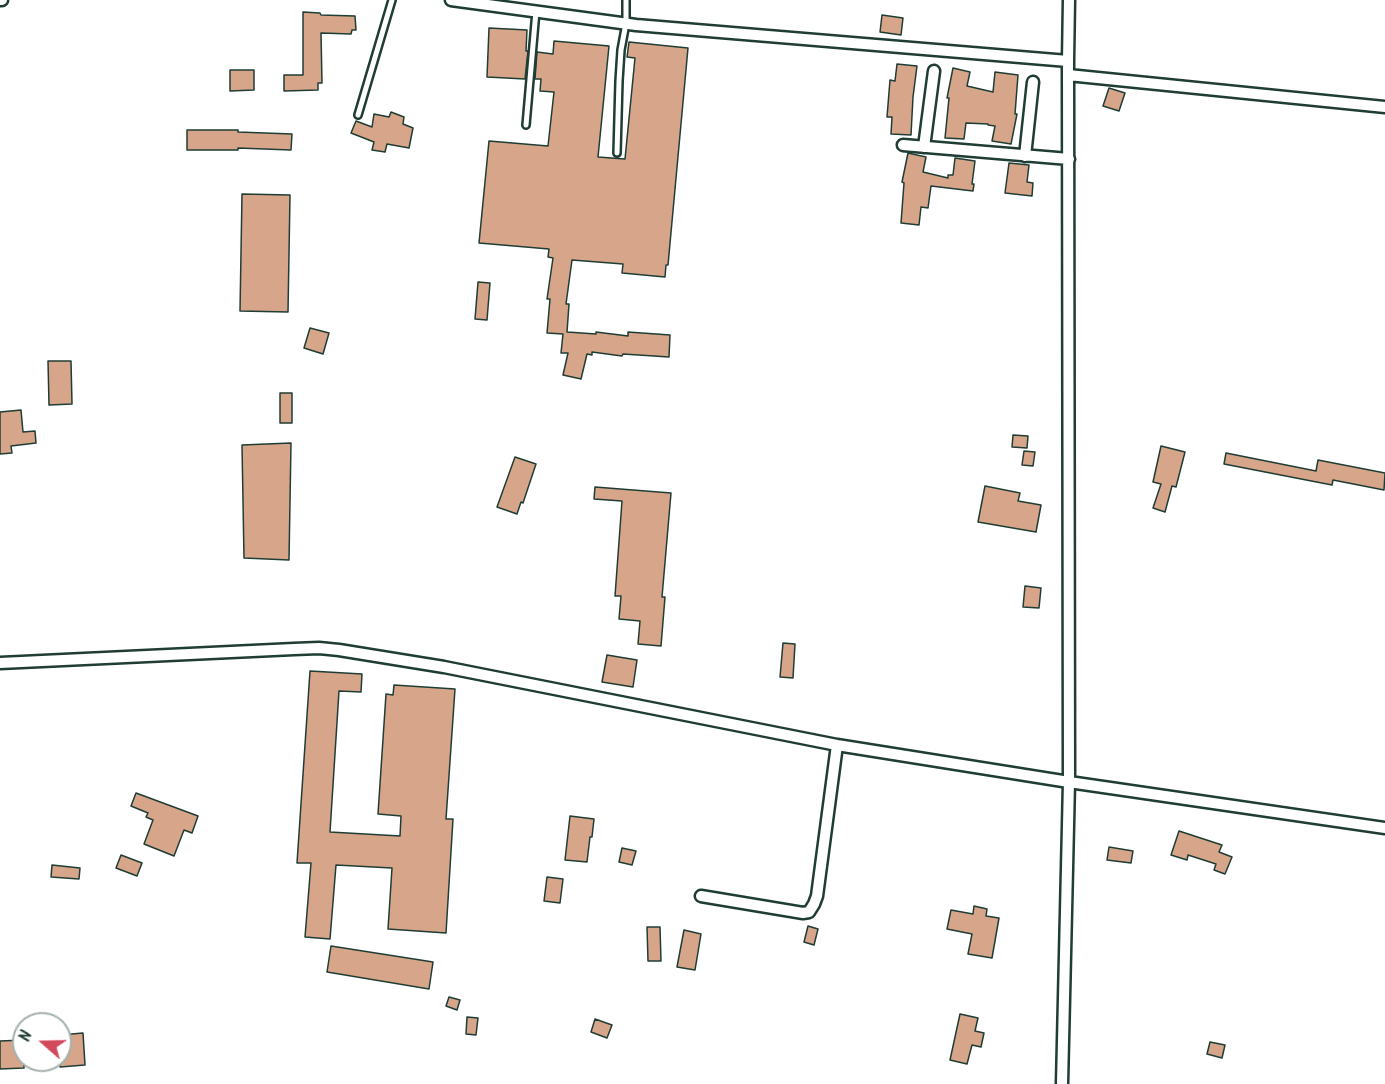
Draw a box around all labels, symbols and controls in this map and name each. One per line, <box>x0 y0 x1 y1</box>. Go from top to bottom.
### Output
north arrow <box>12 1012 72 1072</box>
text: N <box>13 1027 40 1045</box>

